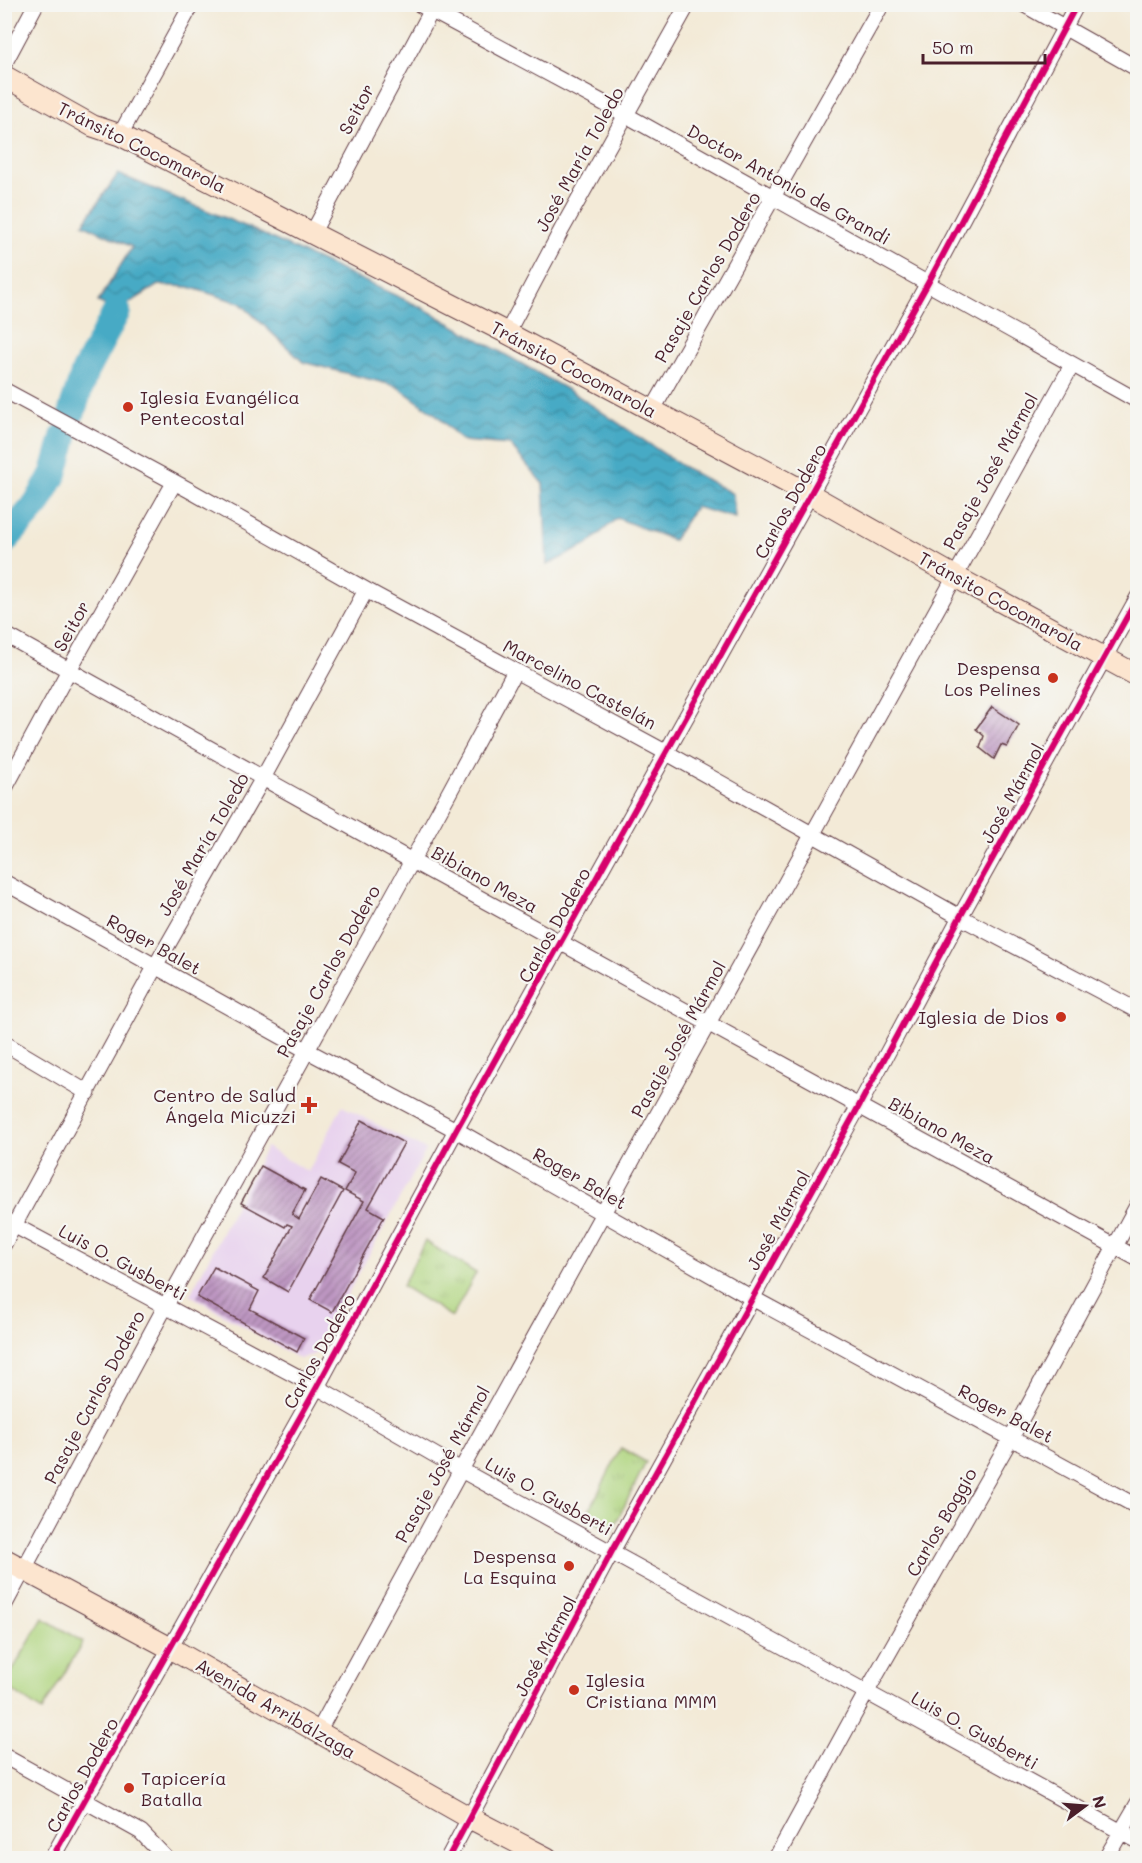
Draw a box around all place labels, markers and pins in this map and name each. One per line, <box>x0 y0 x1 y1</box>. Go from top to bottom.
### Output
place label: Iglesia Evangélica Pentecostal <box>140 385 300 430</box>
marker: Iglesia Evangélica Pentecostal <box>121 400 135 414</box>
place label: Despensa Los Pelines <box>944 656 1041 701</box>
marker: Despensa Los Pelines <box>1046 671 1060 685</box>
place label: Iglesia de Dios <box>918 1005 1049 1029</box>
marker: Iglesia de Dios <box>1054 1010 1068 1024</box>
place label: Centro de Salud Ángela Micuzzi <box>153 1083 296 1128</box>
marker: Centro de Salud Ángela Micuzzi <box>300 1096 318 1114</box>
place label: Despensa La Esquina <box>463 1544 557 1589</box>
marker: Despensa La Esquina <box>562 1559 576 1573</box>
place label: Iglesia Cristiana MMM <box>586 1668 717 1713</box>
marker: Iglesia Cristiana MMM <box>567 1683 581 1697</box>
place label: Tapicería Batalla <box>141 1766 226 1811</box>
marker: Tapicería Batalla <box>122 1781 136 1795</box>

